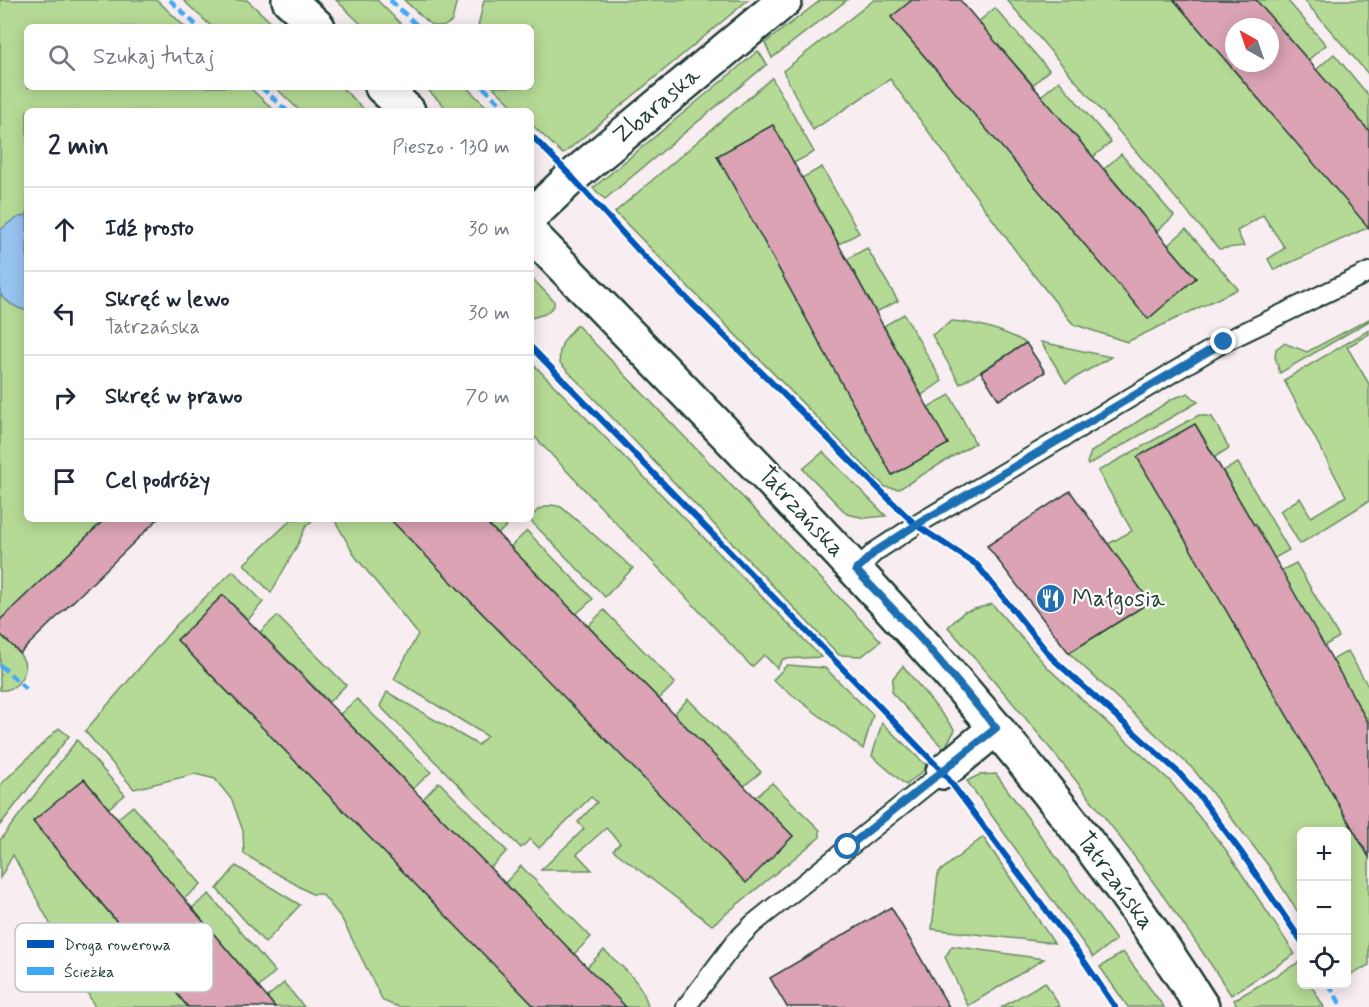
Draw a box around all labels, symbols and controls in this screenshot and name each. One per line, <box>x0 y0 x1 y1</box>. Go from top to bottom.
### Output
north arrow <box>1225 18 1279 72</box>
search box <box>24 24 534 90</box>
icon: search <box>45 41 78 74</box>
text: Szukaj tutaj <box>93 43 215 71</box>
street label: Zbaraska <box>607 60 708 152</box>
text: 2 min <box>48 130 109 164</box>
text: Pieszo · 130 m <box>392 134 510 161</box>
icon: ahead <box>48 213 81 246</box>
text: Idź prosto <box>105 215 194 243</box>
text: 30 m <box>468 216 510 243</box>
text: Skręć w lewo <box>105 286 230 314</box>
icon: left <box>48 297 81 330</box>
text: 30 m <box>468 300 510 327</box>
text: Tatrzańska <box>105 314 200 341</box>
route end <box>1210 328 1236 354</box>
icon: right <box>48 381 81 414</box>
text: Skręć w prawo <box>105 383 242 411</box>
text: 70 m <box>465 384 510 411</box>
street label: Tatrzańska <box>751 460 851 564</box>
icon: arrive <box>48 465 81 498</box>
text: Cel podróży <box>105 467 210 495</box>
restaurant icon: Małgosia <box>1035 583 1067 615</box>
place label: Małgosia <box>1072 584 1166 615</box>
street label: Tatrzańska <box>1069 826 1161 936</box>
map controls <box>1297 827 1351 989</box>
button: + <box>1297 827 1351 881</box>
route start <box>834 833 860 859</box>
button: − <box>1297 881 1351 935</box>
legend <box>15 923 213 992</box>
text: Droga rowerowa <box>64 935 171 956</box>
button: locate <box>1297 935 1351 989</box>
text: Ścieżka <box>64 962 115 983</box>

